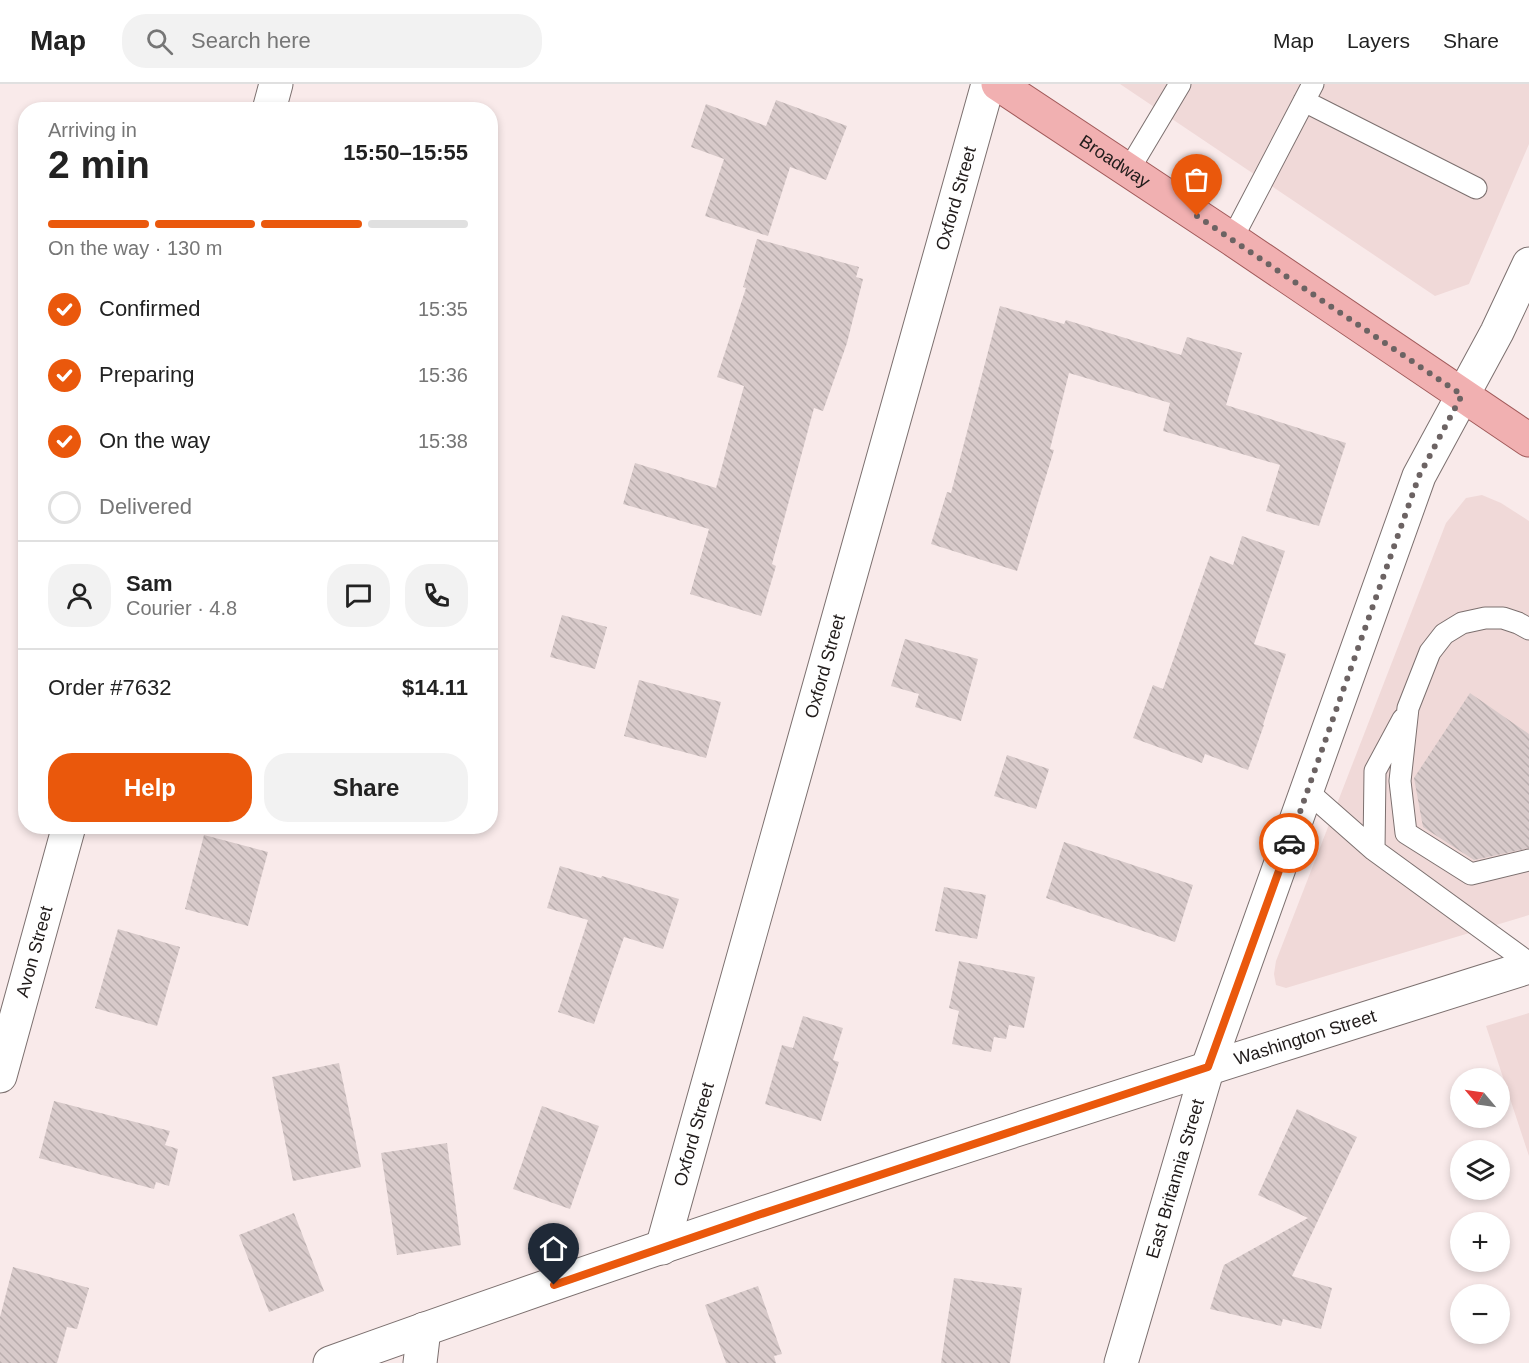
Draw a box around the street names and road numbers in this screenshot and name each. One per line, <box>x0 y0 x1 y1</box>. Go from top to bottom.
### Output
street label: Broadway <box>1076 131 1154 192</box>
street label: Oxford Street <box>932 144 980 253</box>
street label: Oxford Street <box>801 612 849 721</box>
street label: Avon Street <box>12 904 56 1000</box>
street label: Washington Street <box>1232 1006 1378 1069</box>
street label: Oxford Street <box>670 1080 718 1189</box>
street label: East Britannia Street <box>1142 1097 1208 1261</box>

